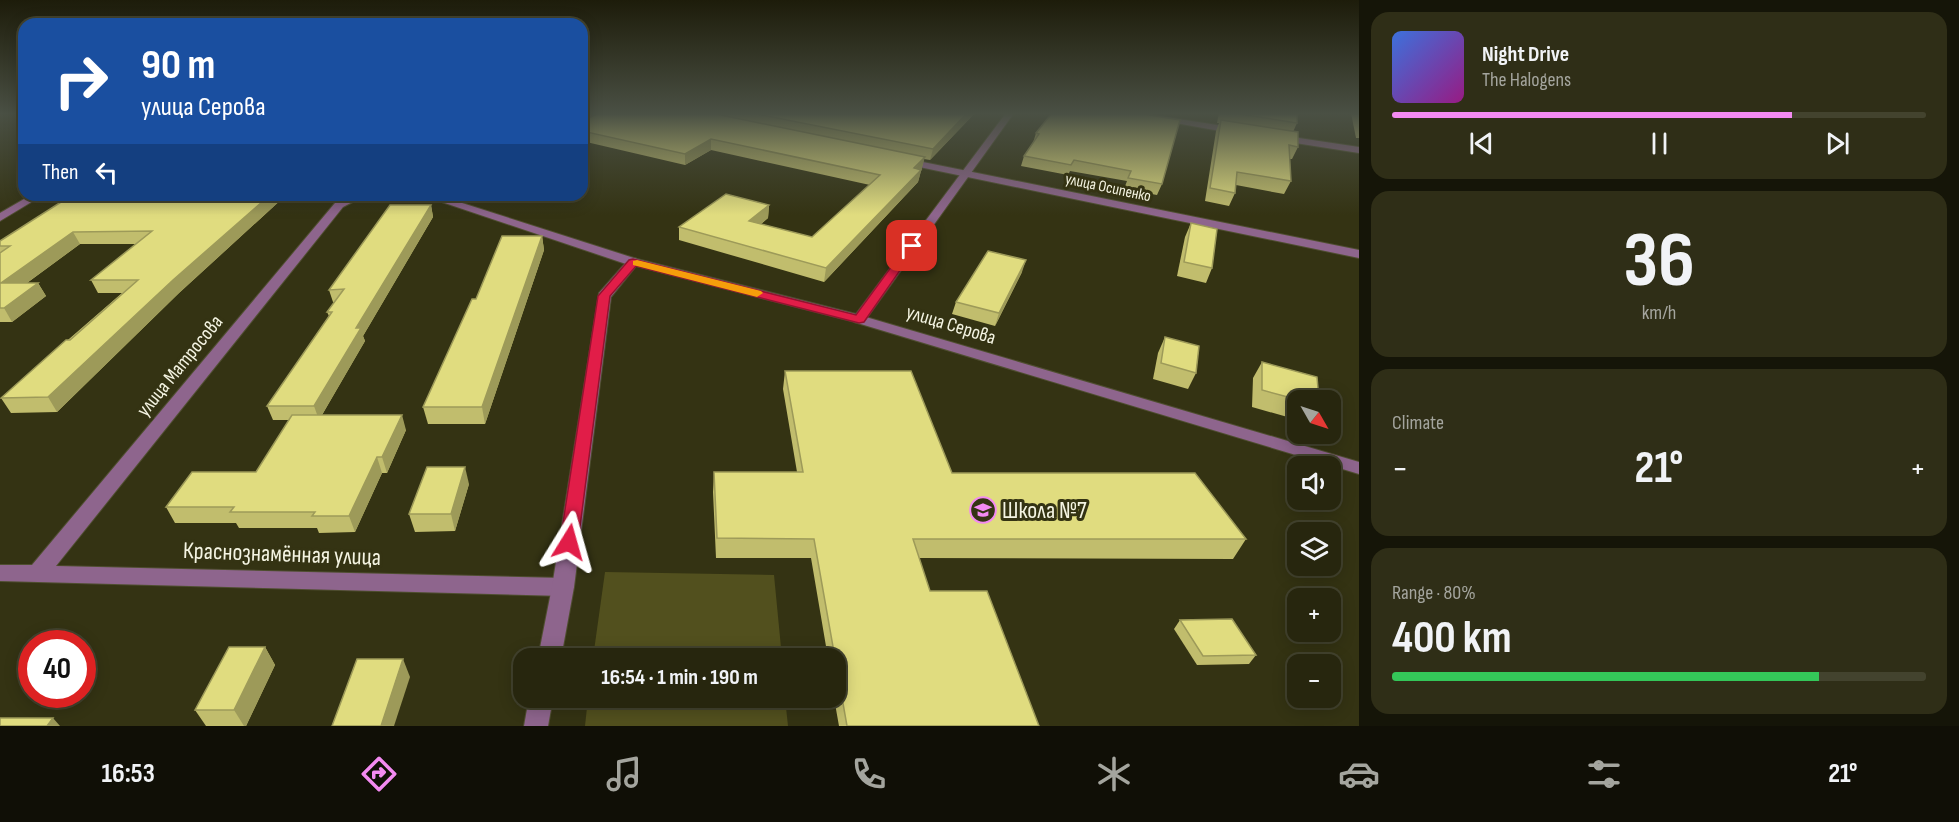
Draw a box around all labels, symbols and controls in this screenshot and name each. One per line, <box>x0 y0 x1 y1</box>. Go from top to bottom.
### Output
text: 90 m <box>141 40 215 91</box>
text: Night Drive <box>1482 41 1569 68</box>
icon: right <box>42 42 120 120</box>
text: The Halogens <box>1482 68 1571 92</box>
text: улица Серова <box>141 91 266 123</box>
icon: previous <box>1465 127 1498 160</box>
icon: pause <box>1643 127 1676 160</box>
icon: next <box>1821 127 1854 160</box>
icon: left <box>90 156 123 189</box>
text: Then <box>42 159 78 186</box>
street label: улица Осипенко <box>1063 170 1153 206</box>
text: 36 <box>1623 215 1695 308</box>
pin <box>886 220 937 271</box>
icon: arrive <box>895 229 928 262</box>
street label: улица Серова <box>903 300 999 350</box>
text: km/h <box>1642 301 1676 325</box>
street label: улица Матросова <box>132 310 228 422</box>
north arrow <box>1287 390 1341 444</box>
map controls <box>1287 390 1341 708</box>
text: Climate <box>1392 411 1444 435</box>
text: 21° <box>1635 441 1683 496</box>
text: − <box>1392 449 1408 489</box>
text: + <box>1910 449 1926 489</box>
button: sound <box>1287 456 1341 510</box>
school or university icon: Школа №7 <box>968 495 998 525</box>
place label: Школа №7 <box>1002 496 1087 525</box>
position arrow <box>537 510 601 574</box>
button: layers <box>1287 522 1341 576</box>
street label: Краснознамённая улица <box>183 536 381 572</box>
text: Range · 80% <box>1392 581 1476 605</box>
button: + <box>1287 588 1341 642</box>
text: 400 km <box>1392 611 1512 666</box>
speed limit sign: 40 <box>18 630 96 708</box>
button: − <box>1287 654 1341 708</box>
text: 16:54 · 1 min · 190 m <box>601 664 758 691</box>
icon: directions <box>358 753 400 795</box>
icon: music <box>603 753 645 795</box>
icon: phone <box>848 753 890 795</box>
icon: climate <box>1093 753 1135 795</box>
icon: car <box>1338 753 1380 795</box>
icon: filters <box>1583 753 1625 795</box>
text: 16:53 <box>102 758 155 790</box>
text: 21° <box>1828 758 1857 790</box>

